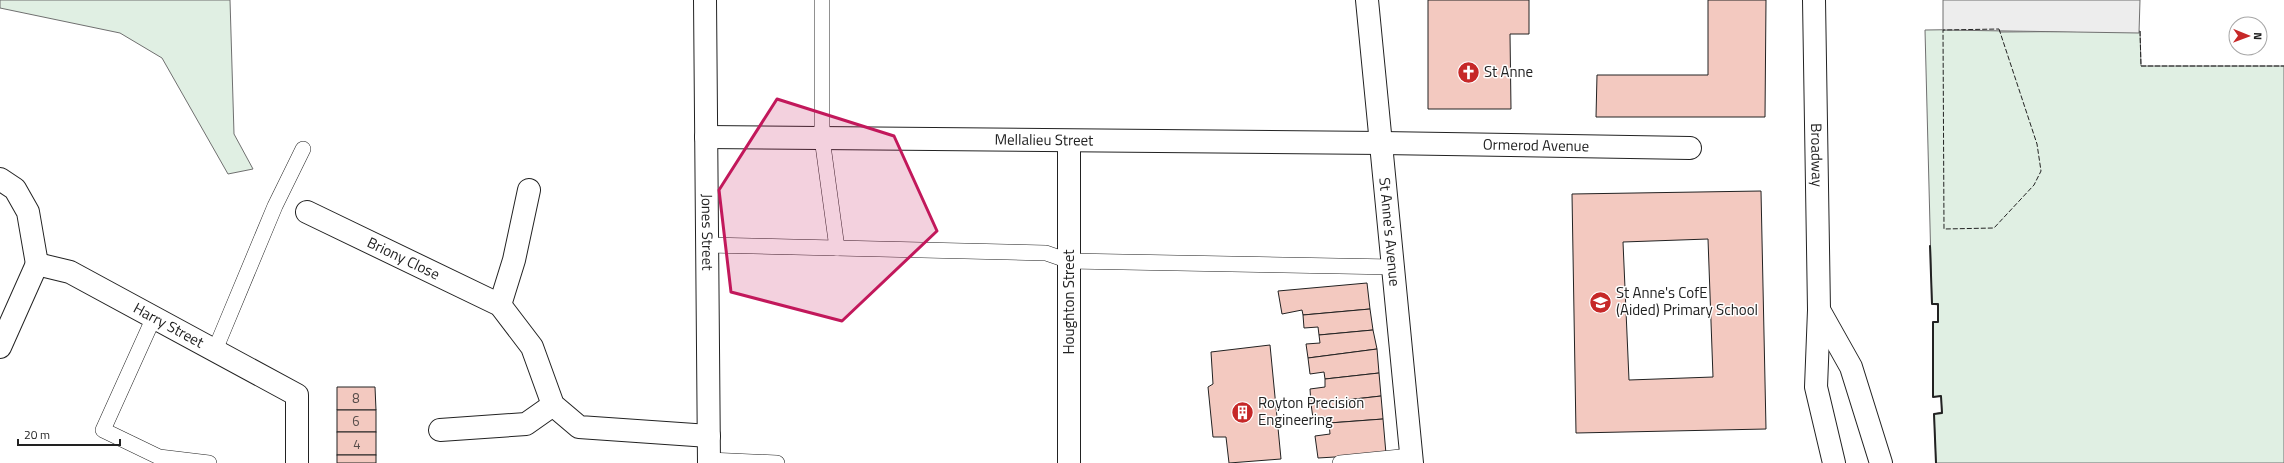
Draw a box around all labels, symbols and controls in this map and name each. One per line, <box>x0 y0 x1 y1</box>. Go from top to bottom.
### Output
north arrow <box>2228 16 2268 56</box>
text: N <box>2250 32 2266 40</box>
church icon: St Anne <box>1456 59 1482 85</box>
place label: St Anne <box>1484 60 1533 83</box>
street label: Broadway <box>1805 123 1829 187</box>
street label: Mellalieu Street <box>994 128 1094 151</box>
street label: Ormerod Avenue <box>1483 133 1589 157</box>
street label: St Anne's Avenue <box>1373 176 1407 287</box>
street label: Jones Street <box>696 193 719 271</box>
street label: Briony Close <box>363 231 444 285</box>
street label: Houghton Street <box>1057 249 1080 354</box>
place label: St Anne's CofE (Aided) Primary School <box>1616 281 1758 321</box>
school or university icon: St Anne's CofE (Aided) Primary School <box>1587 289 1613 315</box>
street label: Harry Street <box>129 296 209 354</box>
house number: 8 <box>352 388 360 408</box>
place label: Royton Precision Engineering <box>1258 391 1364 431</box>
building icon: Royton Precision Engineering <box>1230 399 1256 425</box>
house number: 6 <box>352 411 360 431</box>
scale bar <box>18 421 120 447</box>
text: 20 m <box>24 425 50 444</box>
house number: 4 <box>353 434 361 454</box>

